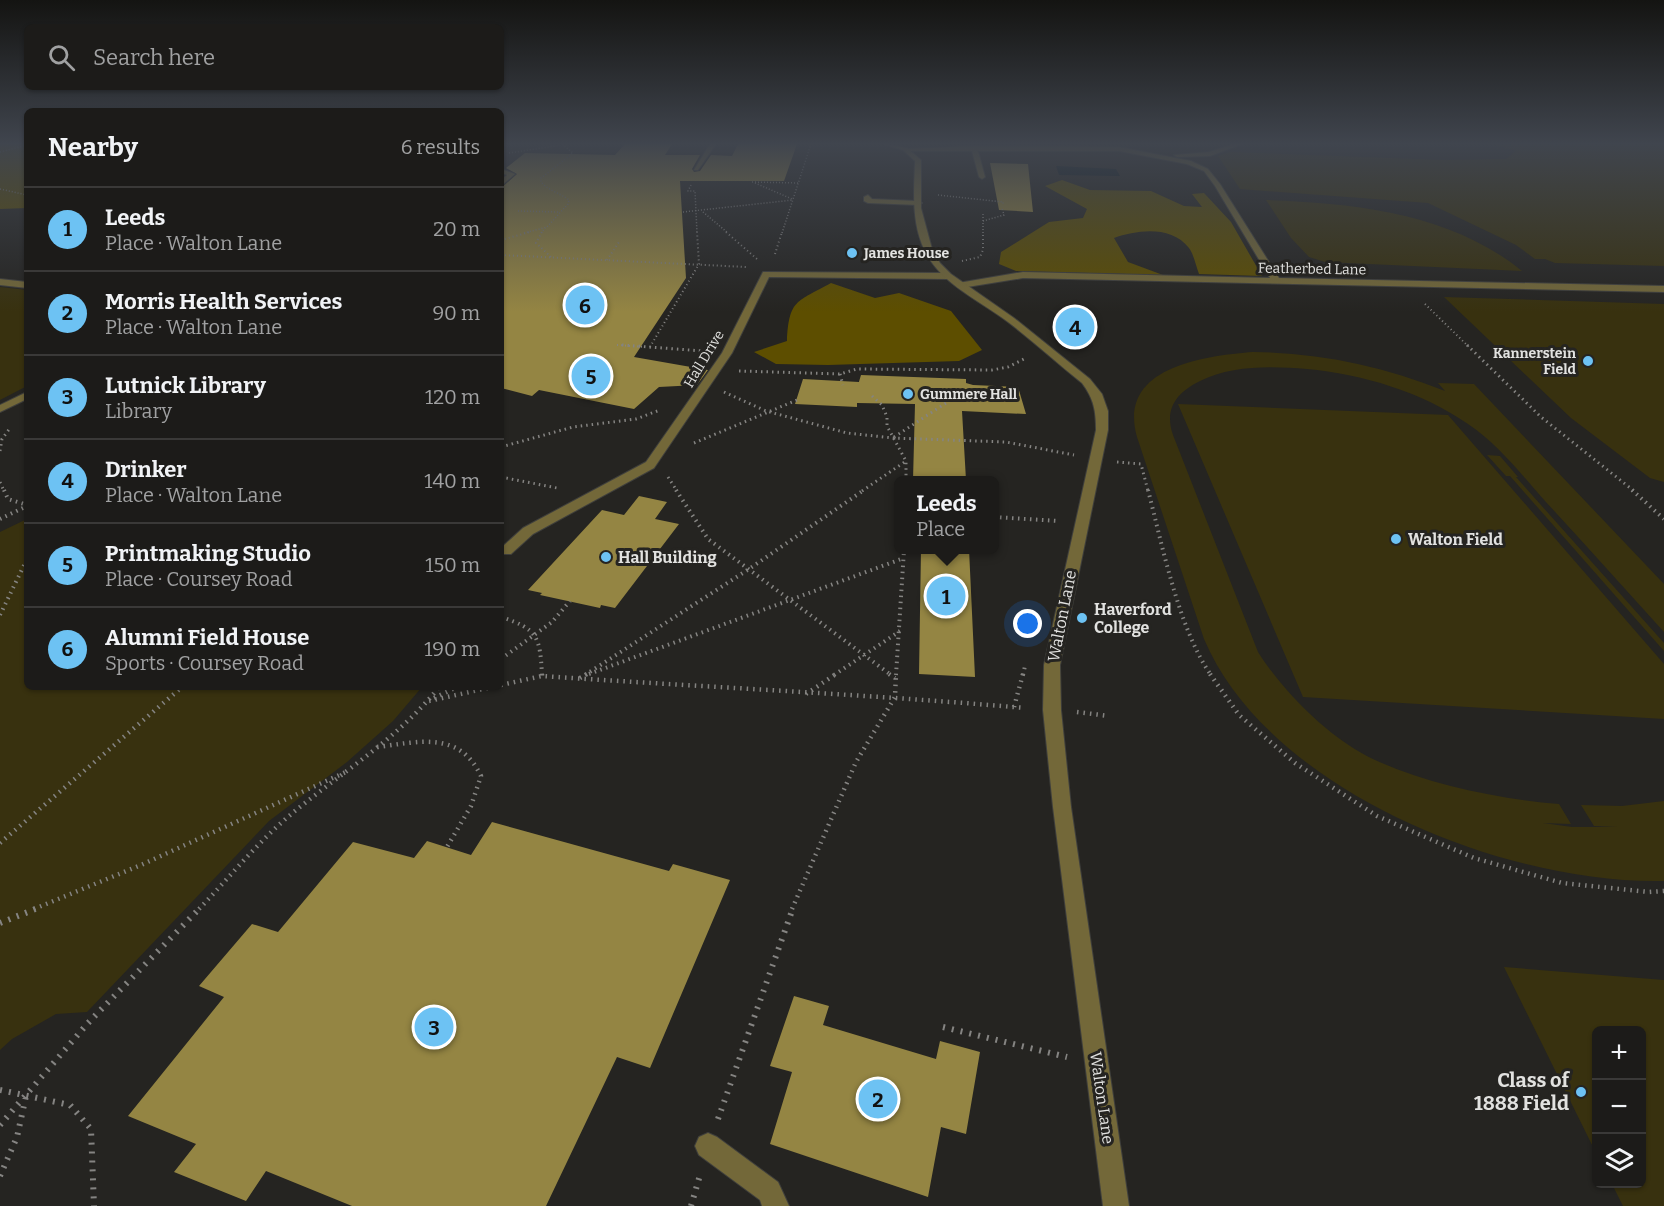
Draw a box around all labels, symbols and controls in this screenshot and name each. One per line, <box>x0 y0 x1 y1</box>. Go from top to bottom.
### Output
search box <box>24 24 504 90</box>
icon: search <box>45 41 78 74</box>
text: Search here <box>93 44 215 71</box>
text: Nearby <box>48 132 138 163</box>
text: 6 results <box>401 135 480 159</box>
text: Leeds <box>105 204 165 231</box>
text: 1 <box>63 217 72 241</box>
text: 20 m <box>433 217 480 241</box>
text: Place · Walton Lane <box>105 231 282 255</box>
place label: James House <box>863 245 950 262</box>
marker: James House <box>845 246 859 260</box>
street label: Featherbed Lane <box>1258 260 1366 278</box>
pin: 6 <box>566 282 604 328</box>
text: Morris Health Services <box>105 288 342 315</box>
text: 2 <box>62 301 73 325</box>
text: 90 m <box>432 301 480 325</box>
pin: 4 <box>1056 304 1094 350</box>
text: Place · Walton Lane <box>105 315 282 339</box>
street label: Hall Drive <box>680 327 728 391</box>
place label: Kannerstein Field <box>1493 345 1577 378</box>
pin: 5 <box>572 354 610 398</box>
marker: Kannerstein Field <box>1581 354 1595 368</box>
text: Lutnick Library <box>105 372 266 399</box>
text: 3 <box>62 385 73 409</box>
text: 120 m <box>425 385 480 409</box>
place label: Gummere Hall <box>920 386 1018 403</box>
marker: Gummere Hall <box>901 387 915 401</box>
text: Library <box>105 399 172 423</box>
text: Drinker <box>105 456 187 483</box>
text: 4 <box>61 469 74 493</box>
text: 140 m <box>424 469 480 493</box>
popup <box>894 476 999 554</box>
text: Place · Walton Lane <box>105 483 282 507</box>
text: Leeds <box>916 490 977 517</box>
text: Place <box>916 517 965 541</box>
place label: Walton Field <box>1408 530 1503 549</box>
marker: Walton Field <box>1389 532 1403 546</box>
text: Printmaking Studio <box>105 540 311 567</box>
place label: Hall Building <box>618 548 717 567</box>
marker: Hall Building <box>599 550 613 564</box>
text: 5 <box>62 553 73 577</box>
text: 150 m <box>425 553 480 577</box>
text: Place · Coursey Road <box>105 567 293 591</box>
street label: Walton Lane <box>1044 569 1080 663</box>
pin: 1 <box>926 574 966 618</box>
place label: Haverford College <box>1094 600 1172 637</box>
your location <box>1013 609 1042 638</box>
marker: Haverford College <box>1075 611 1089 625</box>
text: Alumni Field House <box>105 624 309 651</box>
text: 6 <box>62 637 73 661</box>
text: 190 m <box>424 637 480 661</box>
text: Sports · Coursey Road <box>105 651 304 675</box>
pin: 3 <box>414 1004 454 1050</box>
map controls <box>1592 1026 1646 1188</box>
button: + <box>1592 1026 1646 1080</box>
street label: Walton Lane <box>1086 1051 1118 1145</box>
place label: Class of 1888 Field <box>1474 1068 1571 1115</box>
pin: 2 <box>858 1076 898 1122</box>
button: − <box>1592 1080 1646 1134</box>
marker: Class of 1888 Field <box>1574 1085 1588 1099</box>
button: layers <box>1592 1134 1646 1188</box>

